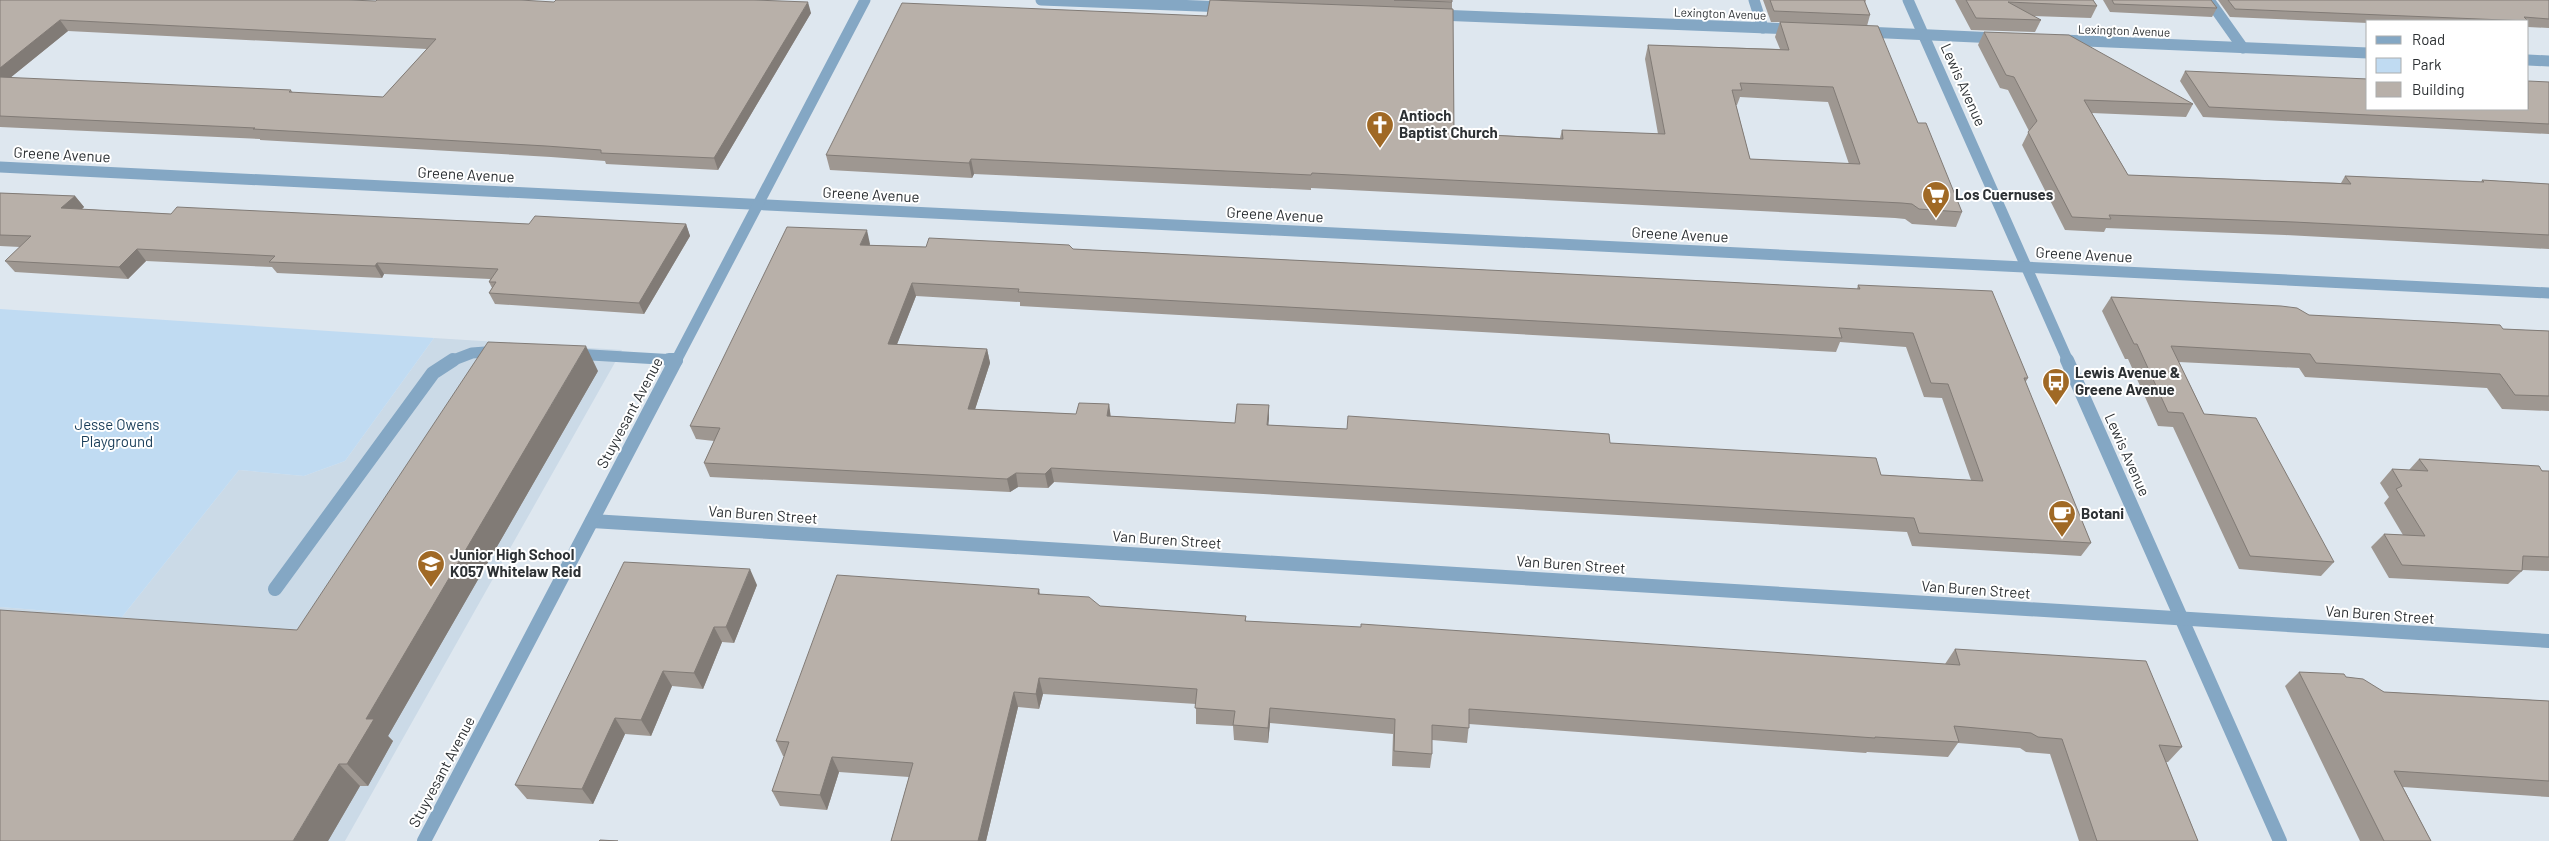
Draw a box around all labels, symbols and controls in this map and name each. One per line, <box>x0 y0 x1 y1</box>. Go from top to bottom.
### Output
street label: Lexington Avenue <box>1674 4 1766 22</box>
legend <box>2366 20 2529 110</box>
street label: Lexington Avenue <box>2078 21 2170 39</box>
text: Road <box>2412 30 2445 48</box>
street label: Lewis Avenue <box>1938 40 1990 129</box>
text: Park <box>2412 55 2442 73</box>
text: Building <box>2412 80 2465 98</box>
place label: Antioch Baptist Church <box>1399 106 1498 141</box>
church icon: Antioch Baptist Church <box>1365 110 1395 149</box>
street label: Greene Avenue <box>13 142 111 166</box>
street label: Greene Avenue <box>417 162 515 186</box>
supermarket icon: Los Cuernuses <box>1921 180 1951 219</box>
street label: Greene Avenue <box>822 182 920 206</box>
place label: Los Cuernuses <box>1955 185 2054 203</box>
street label: Greene Avenue <box>1226 202 1324 226</box>
street label: Greene Avenue <box>1631 222 1729 246</box>
street label: Greene Avenue <box>2035 242 2133 266</box>
street label: Stuyvesant Avenue <box>592 354 666 471</box>
place label: Lewis Avenue & Greene Avenue <box>2075 363 2180 398</box>
bus stop icon: Lewis Avenue & Greene Avenue <box>2041 367 2071 406</box>
street label: Lewis Avenue <box>2102 410 2154 499</box>
park label: Jesse Owens Playground <box>75 415 159 450</box>
cafe icon: Botani <box>2047 499 2077 538</box>
street label: Van Buren Street <box>708 501 818 527</box>
place label: Botani <box>2081 504 2124 522</box>
street label: Van Buren Street <box>1112 526 1222 552</box>
place label: Junior High School K057 Whitelaw Reid <box>450 545 581 580</box>
school or university icon: Junior High School K057 Whitelaw Reid <box>416 549 446 588</box>
street label: Van Buren Street <box>1516 551 1626 577</box>
street label: Van Buren Street <box>1921 576 2031 602</box>
street label: Van Buren Street <box>2325 601 2435 627</box>
street label: Stuyvesant Avenue <box>404 713 478 830</box>

